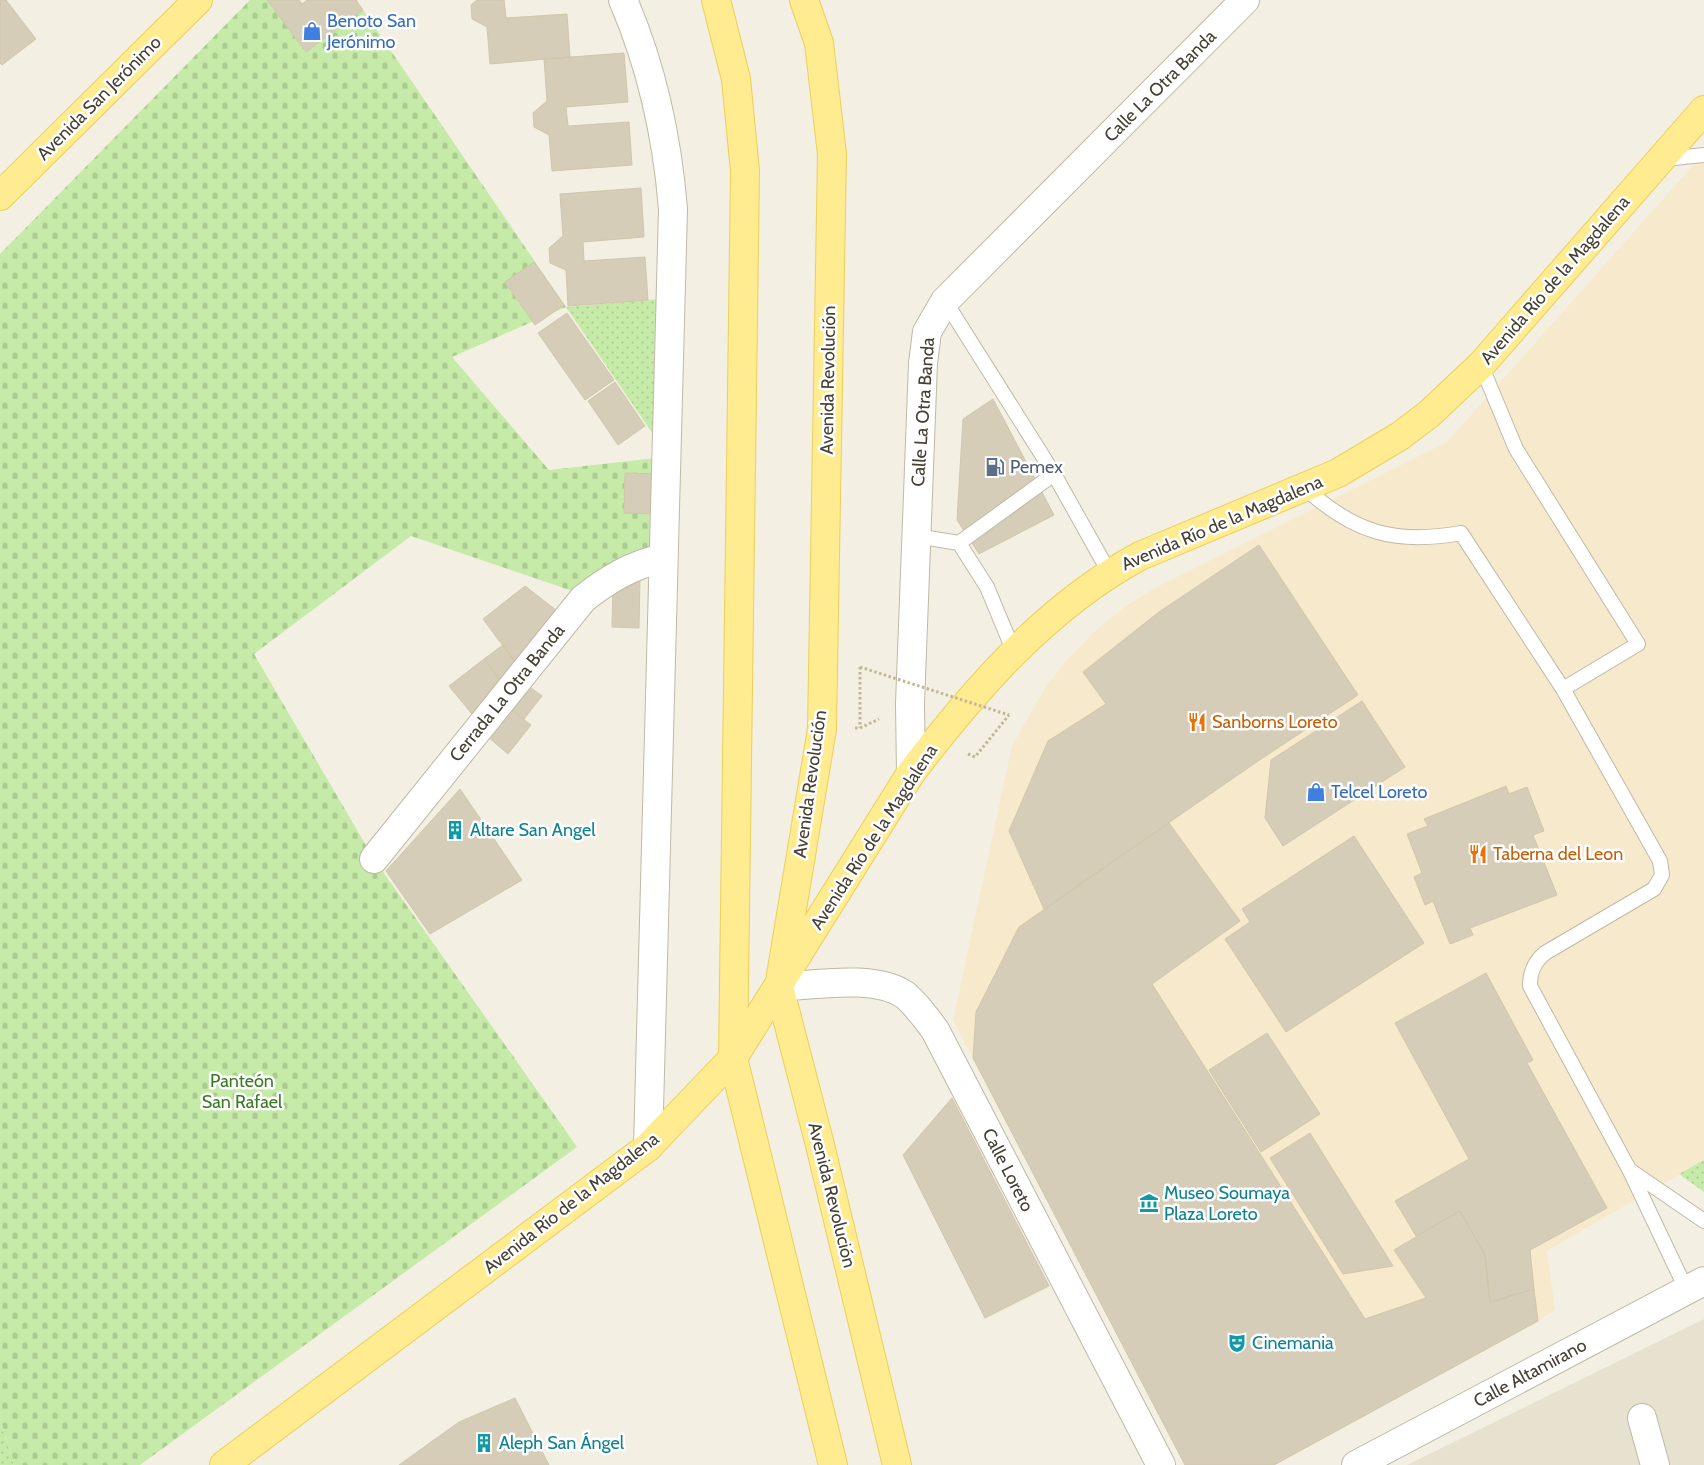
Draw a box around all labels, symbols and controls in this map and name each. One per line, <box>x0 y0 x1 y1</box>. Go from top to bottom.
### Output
place label: Benoto San Jerónimo <box>326 10 416 53</box>
shop icon: Benoto San Jerónimo <box>301 20 323 42</box>
street label: Calle La Otra Banda <box>1099 25 1221 147</box>
street label: Avenida San Jerónimo <box>32 31 166 165</box>
street label: Avenida Río de la Magdalena <box>1476 191 1635 369</box>
street label: Avenida Revolución <box>816 305 840 455</box>
street label: Calle La Otra Banda <box>907 336 939 487</box>
fuel station icon: Pemex <box>984 456 1006 478</box>
place label: Pemex <box>1010 456 1063 478</box>
street label: Avenida Río de la Magdalena <box>1118 470 1326 575</box>
street label: Cerrada La Otra Banda <box>445 620 569 766</box>
street label: Avenida Revolución <box>789 709 831 859</box>
restaurant icon: Sanborns Loreto <box>1186 711 1208 733</box>
place label: Sanborns Loreto <box>1212 711 1338 733</box>
street label: Avenida Río de la Magdalena <box>806 740 942 934</box>
shop icon: Telcel Loreto <box>1305 781 1327 803</box>
place label: Telcel Loreto <box>1331 781 1428 803</box>
building icon: Altare San Angel <box>444 819 466 841</box>
place label: Altare San Angel <box>470 819 596 841</box>
restaurant icon: Taberna del Leon <box>1467 843 1489 865</box>
place label: Taberna del Leon <box>1493 843 1623 865</box>
park label: Panteón San Rafael <box>202 1070 283 1113</box>
street label: Avenida Revolución <box>803 1120 861 1270</box>
street label: Calle Loreto <box>978 1125 1038 1215</box>
street label: Avenida Río de la Magdalena <box>479 1127 663 1278</box>
place label: Museo Soumaya Plaza Loreto <box>1164 1182 1290 1225</box>
museum icon: Museo Soumaya Plaza Loreto <box>1138 1192 1160 1214</box>
theatre icon: Cinemania <box>1226 1332 1248 1354</box>
place label: Cinemania <box>1252 1332 1334 1354</box>
street label: Calle Altamirano <box>1470 1334 1590 1412</box>
building icon: Aleph San Ángel <box>473 1432 495 1454</box>
place label: Aleph San Ángel <box>499 1432 625 1454</box>

